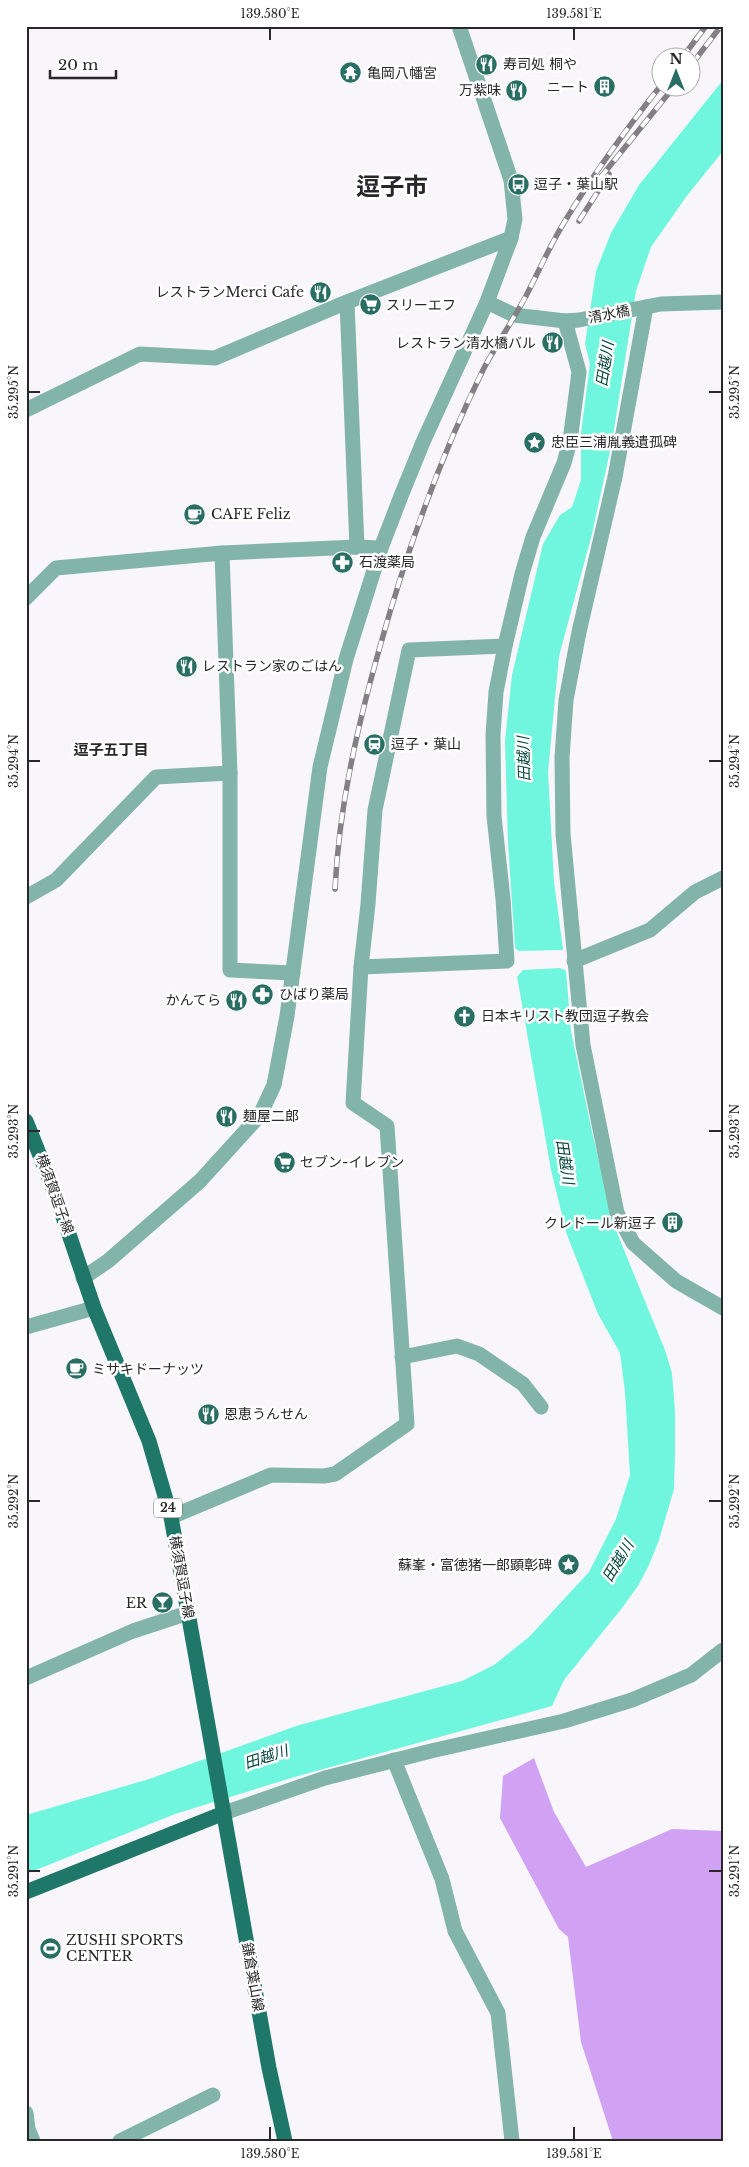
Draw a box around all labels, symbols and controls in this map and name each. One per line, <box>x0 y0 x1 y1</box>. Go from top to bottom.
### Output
text: 139.580°E <box>241 6 300 21</box>
text: 139.581°E <box>546 6 602 21</box>
scale bar <box>50 48 116 80</box>
north arrow <box>652 48 702 98</box>
text: N <box>669 50 683 68</box>
restaurant icon: 寿司処 桐や <box>475 52 499 76</box>
text: 20 m <box>58 55 98 74</box>
place label: 寿司処 桐や <box>503 55 577 73</box>
temple icon: 亀岡八幡宮 <box>339 61 363 85</box>
place label: 亀岡八幡宮 <box>367 64 437 82</box>
building icon: ニート <box>593 75 617 99</box>
restaurant icon: 万紫味 <box>505 78 529 102</box>
place label: ニート <box>547 78 589 96</box>
place label: 万紫味 <box>459 81 501 99</box>
district label: 逗子市 <box>356 172 428 201</box>
bus stop icon: 逗子・葉山駅 <box>506 172 530 196</box>
place label: 逗子・葉山駅 <box>534 175 618 193</box>
restaurant icon: レストランMerci Cafe <box>308 280 332 304</box>
place label: レストランMerci Cafe <box>156 283 304 301</box>
supermarket icon: スリーエフ <box>358 293 382 317</box>
place label: スリーエフ <box>386 296 456 314</box>
street label: 清水橋 <box>587 301 631 327</box>
restaurant icon: レストラン清水橋バル <box>540 331 564 355</box>
place label: レストラン清水橋バル <box>396 334 536 352</box>
water label: 田越川 <box>592 338 618 388</box>
text: 35.295°N <box>6 365 21 419</box>
text: 35.295°N <box>727 365 742 419</box>
place icon: 忠臣三浦胤義遺孤碑 <box>523 430 547 454</box>
place label: 忠臣三浦胤義遺孤碑 <box>551 433 677 451</box>
cafe icon: CAFE Feliz <box>183 502 207 526</box>
place label: CAFE Feliz <box>211 505 291 523</box>
pharmacy icon: 石渡薬局 <box>331 550 355 574</box>
place label: 石渡薬局 <box>359 553 415 571</box>
restaurant icon: レストラン家のごはん <box>174 654 198 678</box>
place label: レストラン家のごはん <box>202 657 342 675</box>
station icon: 逗子・葉山 <box>363 732 387 756</box>
text: 35.294°N <box>6 734 21 788</box>
water label: 田越川 <box>513 734 534 782</box>
text: 35.294°N <box>727 734 742 788</box>
place label: 逗子・葉山 <box>391 735 461 753</box>
district label: 逗子五丁目 <box>73 740 149 759</box>
pharmacy icon: ひばり薬局 <box>251 982 275 1006</box>
place label: ひばり薬局 <box>279 985 349 1003</box>
restaurant icon: かんてら <box>225 988 249 1012</box>
place label: かんてら <box>166 991 221 1009</box>
church icon: 日本キリスト教団逗子教会 <box>453 1004 477 1028</box>
place label: 日本キリスト教団逗子教会 <box>481 1007 649 1025</box>
text: 35.293°N <box>6 1103 21 1158</box>
text: 35.293°N <box>727 1103 742 1158</box>
restaurant icon: 麺屋二郎 <box>215 1104 239 1128</box>
place label: 麺屋二郎 <box>243 1107 299 1125</box>
water label: 田越川 <box>553 1138 579 1188</box>
supermarket icon: セブン-イレブン <box>272 1150 296 1174</box>
street label: 横須賀逗子線 <box>32 1151 78 1237</box>
place label: セブン-イレブン <box>300 1153 404 1171</box>
building icon: クレドール新逗子 <box>660 1211 684 1235</box>
place label: クレドール新逗子 <box>544 1214 656 1232</box>
cafe icon: ミサキドーナッツ <box>64 1357 88 1381</box>
place label: ミサキドーナッツ <box>92 1360 204 1378</box>
restaurant icon: 恩恵うんせん <box>196 1402 220 1426</box>
place label: 恩恵うんせん <box>224 1405 308 1423</box>
text: 35.292°N <box>6 1473 21 1528</box>
text: 35.292°N <box>727 1473 742 1528</box>
road number: 24 <box>154 1499 182 1518</box>
street label: 横須賀逗子線 <box>166 1534 198 1620</box>
water label: 田越川 <box>598 1535 638 1585</box>
place icon: 蘇峯・富徳猪一郎顕彰碑 <box>556 1553 580 1577</box>
place label: 蘇峯・富徳猪一郎顕彰碑 <box>398 1556 552 1574</box>
bar icon: ER <box>151 1591 175 1615</box>
place label: ER <box>126 1594 148 1612</box>
water label: 田越川 <box>242 1740 292 1773</box>
text: 35.291°N <box>6 1844 21 1897</box>
text: 35.291°N <box>727 1844 742 1897</box>
place label: ZUSHI SPORTS CENTER <box>66 1931 183 1965</box>
sports icon: ZUSHI SPORTS CENTER <box>38 1936 62 1960</box>
street label: 鎌倉葉山線 <box>238 1941 268 2013</box>
text: 139.580°E <box>241 2146 300 2161</box>
text: 139.581°E <box>546 2146 602 2161</box>

